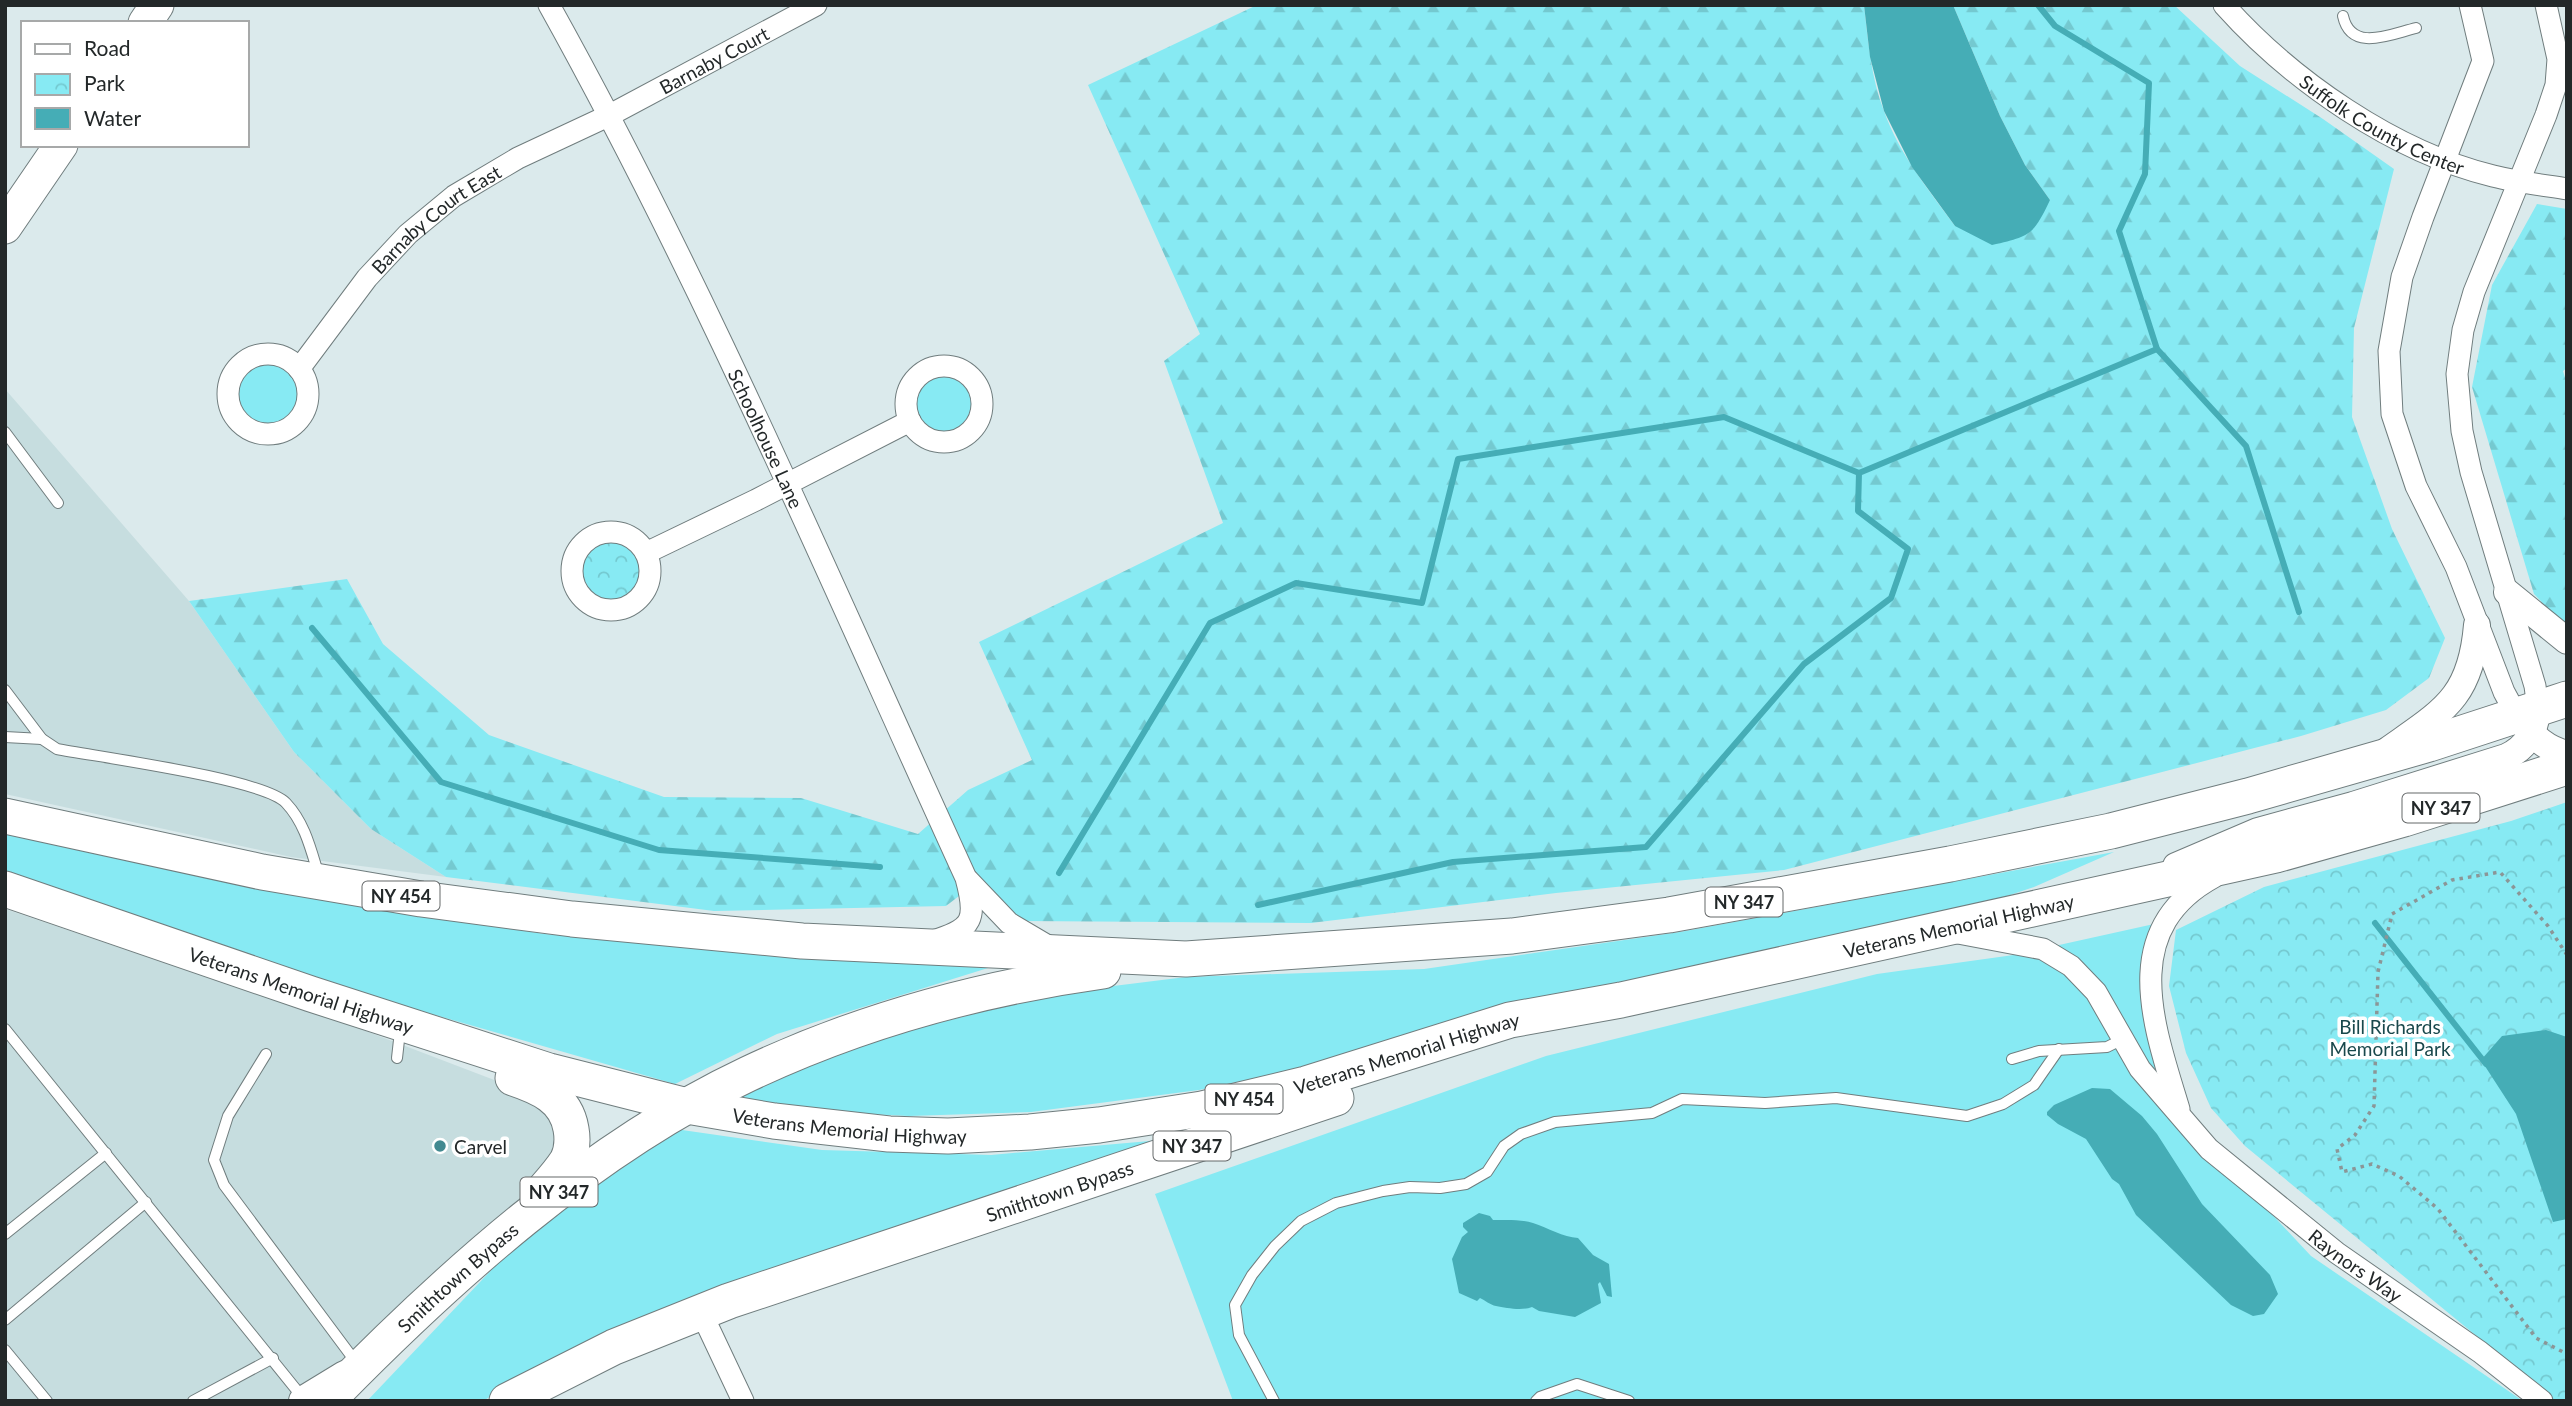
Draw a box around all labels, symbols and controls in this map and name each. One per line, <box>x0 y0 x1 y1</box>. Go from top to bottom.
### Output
legend <box>21 21 248 147</box>
street label: Barnaby Court <box>655 21 773 98</box>
text: Road <box>84 35 131 60</box>
street label: Suffolk County Center <box>2296 69 2467 178</box>
text: Park <box>84 70 125 95</box>
text: Water <box>84 105 141 130</box>
street label: Barnaby Court East <box>366 159 505 278</box>
street label: Schoolhouse Lane <box>724 365 809 512</box>
road number: NY 347 <box>2402 794 2480 822</box>
road number: NY 454 <box>362 882 440 911</box>
road number: NY 347 <box>1706 888 1782 917</box>
street label: Veterans Memorial Highway <box>1841 889 2076 962</box>
street label: Veterans Memorial Highway <box>186 941 417 1038</box>
street label: Veterans Memorial Highway <box>1291 1007 1521 1098</box>
park label: Bill Richards Memorial Park <box>2329 1015 2451 1060</box>
road number: NY 454 <box>1206 1084 1282 1114</box>
street label: Veterans Memorial Highway <box>731 1103 967 1148</box>
road number: NY 347 <box>1154 1132 1230 1161</box>
place label: Carvel <box>454 1135 507 1158</box>
marker: Carvel <box>432 1138 448 1154</box>
street label: Smithtown Bypass <box>983 1155 1136 1226</box>
road number: NY 347 <box>520 1177 598 1206</box>
street label: Smithtown Bypass <box>392 1217 522 1337</box>
street label: Raynors Way <box>2305 1224 2407 1307</box>

